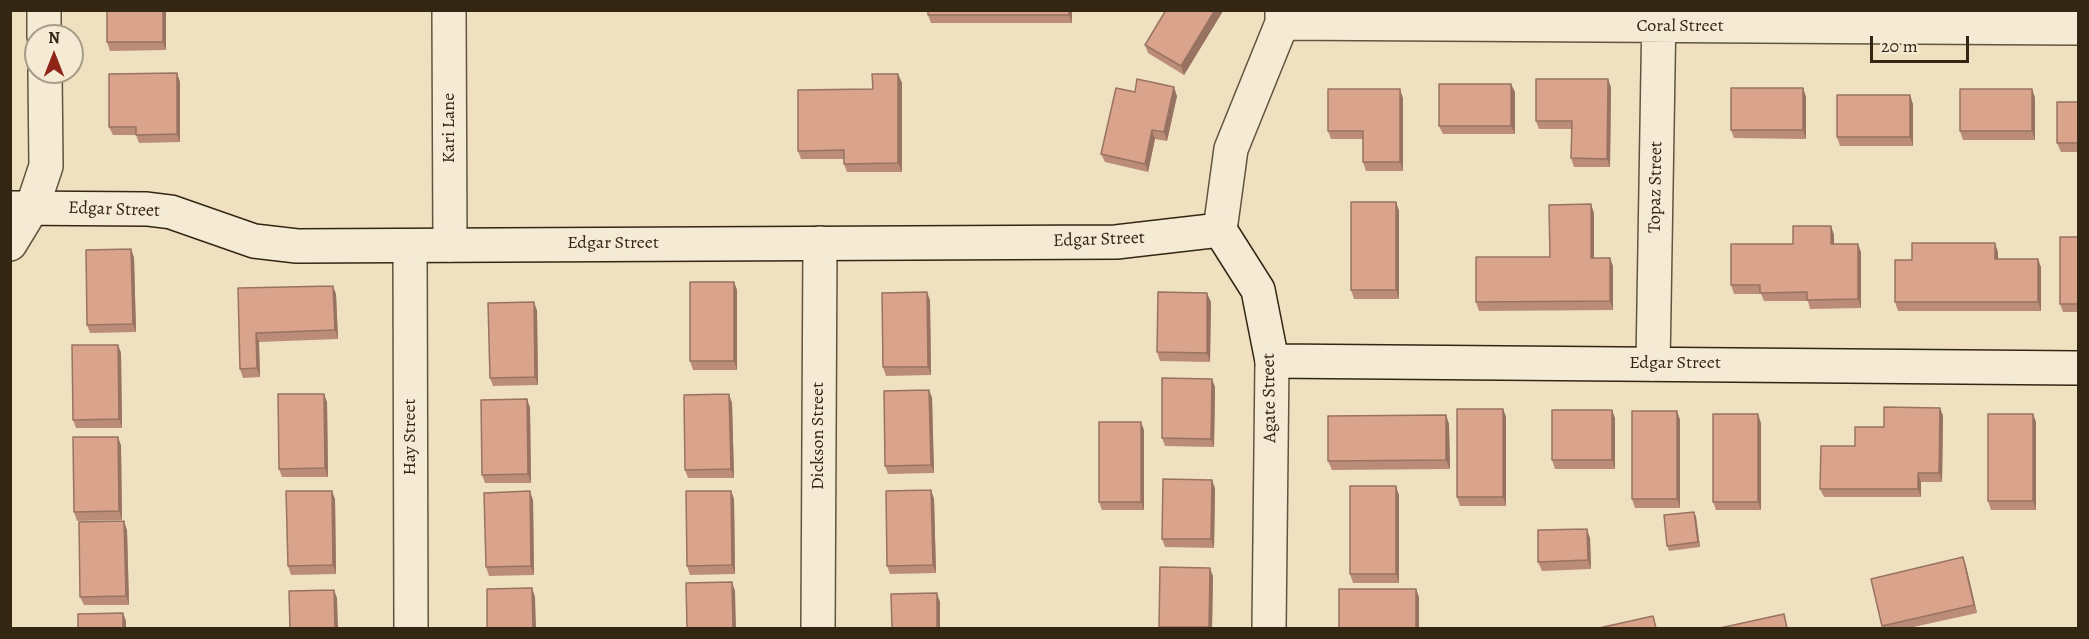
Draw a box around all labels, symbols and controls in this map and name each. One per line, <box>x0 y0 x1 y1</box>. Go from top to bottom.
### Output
street label: Coral Street <box>1636 16 1724 38</box>
north arrow <box>24 24 84 84</box>
scale bar <box>1873 24 1972 62</box>
text: N <box>48 27 60 49</box>
text: 20 m <box>1881 34 1918 58</box>
street label: Kari Lane <box>439 93 461 163</box>
street label: Topaz Street <box>1644 141 1668 233</box>
street label: Edgar Street <box>68 198 160 222</box>
street label: Edgar Street <box>1053 228 1145 252</box>
street label: Edgar Street <box>567 233 659 255</box>
street label: Agate Street <box>1258 353 1282 443</box>
street label: Edgar Street <box>1629 353 1721 375</box>
street label: Dickson Street <box>808 382 830 490</box>
street label: Hay Street <box>400 398 422 476</box>

